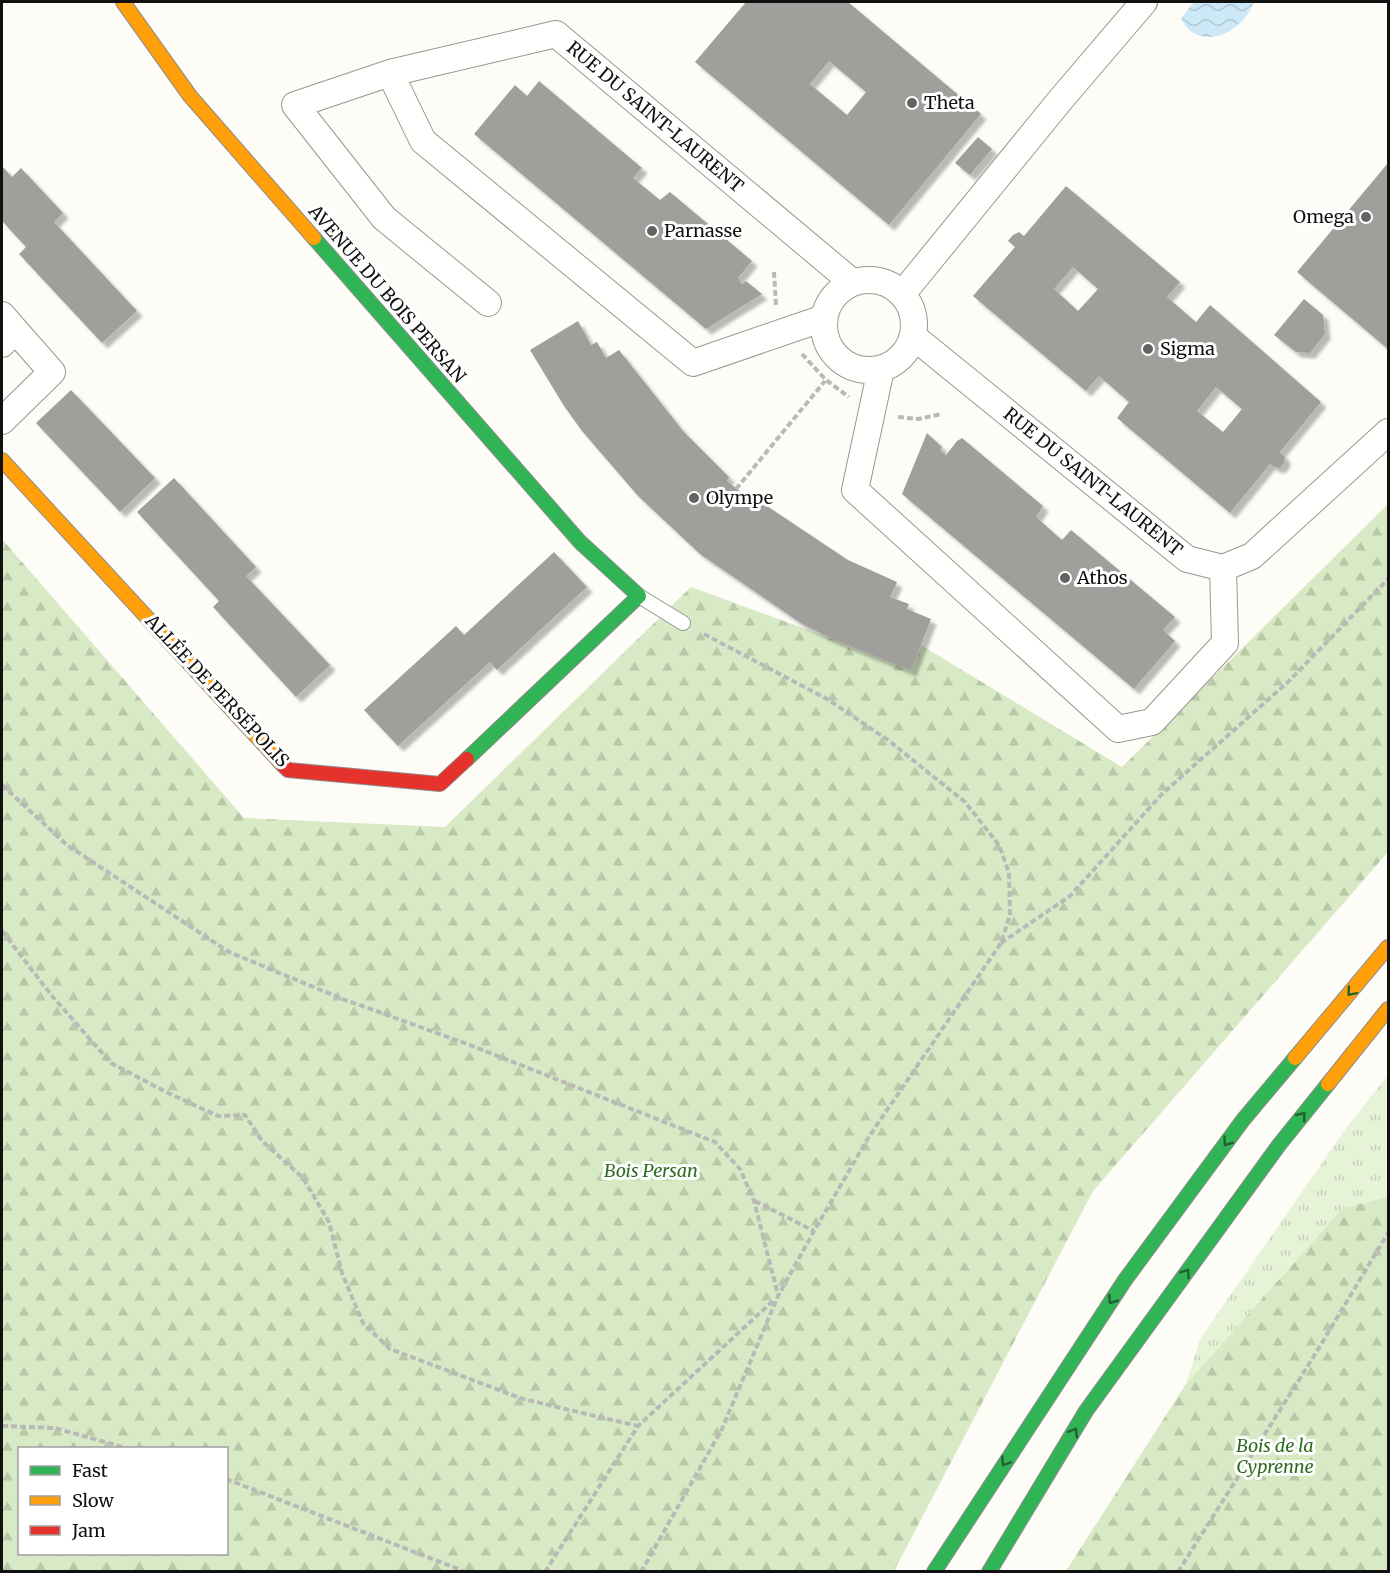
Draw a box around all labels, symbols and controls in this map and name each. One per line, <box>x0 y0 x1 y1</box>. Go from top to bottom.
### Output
street label: RUE DU SAINT-LAURENT <box>562 36 749 198</box>
place label: Theta <box>924 91 975 114</box>
marker: Theta <box>905 96 919 110</box>
street label: AVENUE DU BOIS PERSAN <box>303 199 471 387</box>
place label: Omega <box>1293 205 1354 228</box>
marker: Omega <box>1359 210 1373 224</box>
place label: Parnasse <box>664 219 742 242</box>
marker: Parnasse <box>645 224 659 238</box>
place label: Sigma <box>1160 337 1215 360</box>
marker: Sigma <box>1141 342 1155 356</box>
street label: RUE DU SAINT-LAURENT <box>999 402 1188 561</box>
place label: Olympe <box>706 486 773 509</box>
marker: Olympe <box>687 491 701 505</box>
place label: Athos <box>1076 566 1128 589</box>
marker: Athos <box>1058 571 1072 585</box>
street label: ALLÉE DE PERSÉPOLIS <box>140 609 294 772</box>
one-way arrow <box>1347 985 1358 996</box>
one-way arrow <box>1295 1112 1306 1123</box>
one-way arrow <box>1223 1136 1234 1147</box>
park label: Bois Persan <box>604 1159 698 1182</box>
one-way arrow <box>1179 1268 1190 1279</box>
one-way arrow <box>1108 1293 1119 1304</box>
one-way arrow <box>1066 1428 1078 1438</box>
park label: Bois de la Cyprenne <box>1236 1434 1314 1478</box>
legend <box>18 1447 228 1555</box>
one-way arrow <box>1001 1456 1012 1467</box>
text: Fast <box>72 1459 108 1482</box>
text: Slow <box>72 1489 115 1512</box>
text: Jam <box>71 1519 106 1542</box>

